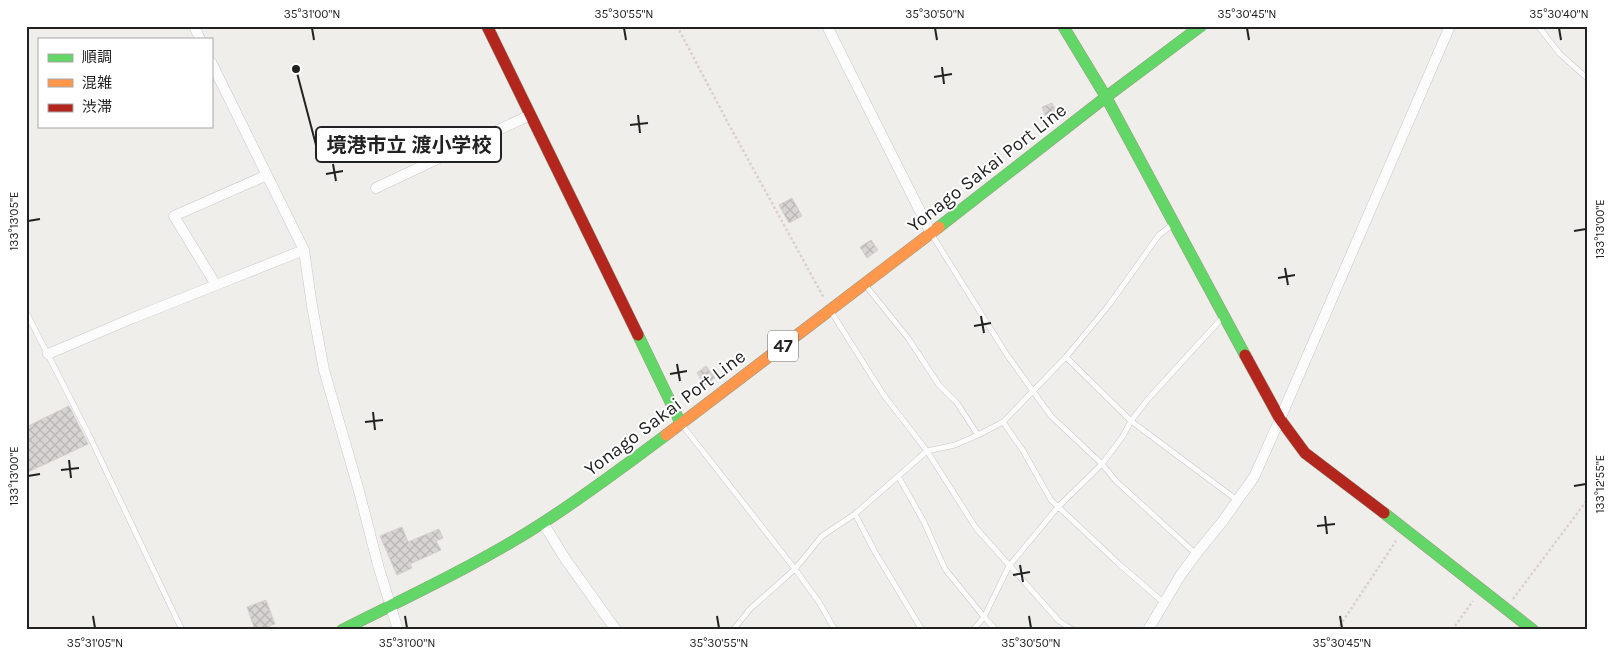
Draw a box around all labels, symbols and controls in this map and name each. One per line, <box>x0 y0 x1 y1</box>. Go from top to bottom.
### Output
text: 35°31'00"N <box>284 7 340 21</box>
text: 35°30'55"N <box>594 7 654 21</box>
text: 35°30'50"N <box>905 7 965 21</box>
text: 35°30'45"N <box>1217 7 1277 21</box>
text: 35°30'40"N <box>1529 7 1589 21</box>
legend <box>38 38 212 128</box>
text: 順調 <box>82 48 112 66</box>
text: 混雑 <box>82 74 112 92</box>
text: 渋滞 <box>82 98 112 116</box>
street label: Yonago Sakai Port Line <box>903 99 1071 237</box>
callout: 境港市立 渡小学校 <box>316 127 501 162</box>
text: 境港市立 渡小学校 <box>326 134 492 157</box>
text: 133°13'05"E <box>7 191 21 251</box>
text: 133°13'00"E <box>1593 199 1607 259</box>
road number: 47 <box>768 331 798 362</box>
street label: Yonago Sakai Port Line <box>580 345 750 481</box>
text: 133°13'00"E <box>7 446 21 506</box>
text: 133°12'55"E <box>1593 455 1607 513</box>
text: 35°31'05"N <box>67 636 123 650</box>
text: 35°31'00"N <box>379 636 435 650</box>
text: 35°30'55"N <box>689 636 749 650</box>
text: 35°30'50"N <box>1001 636 1061 650</box>
text: 35°30'45"N <box>1312 636 1372 650</box>

